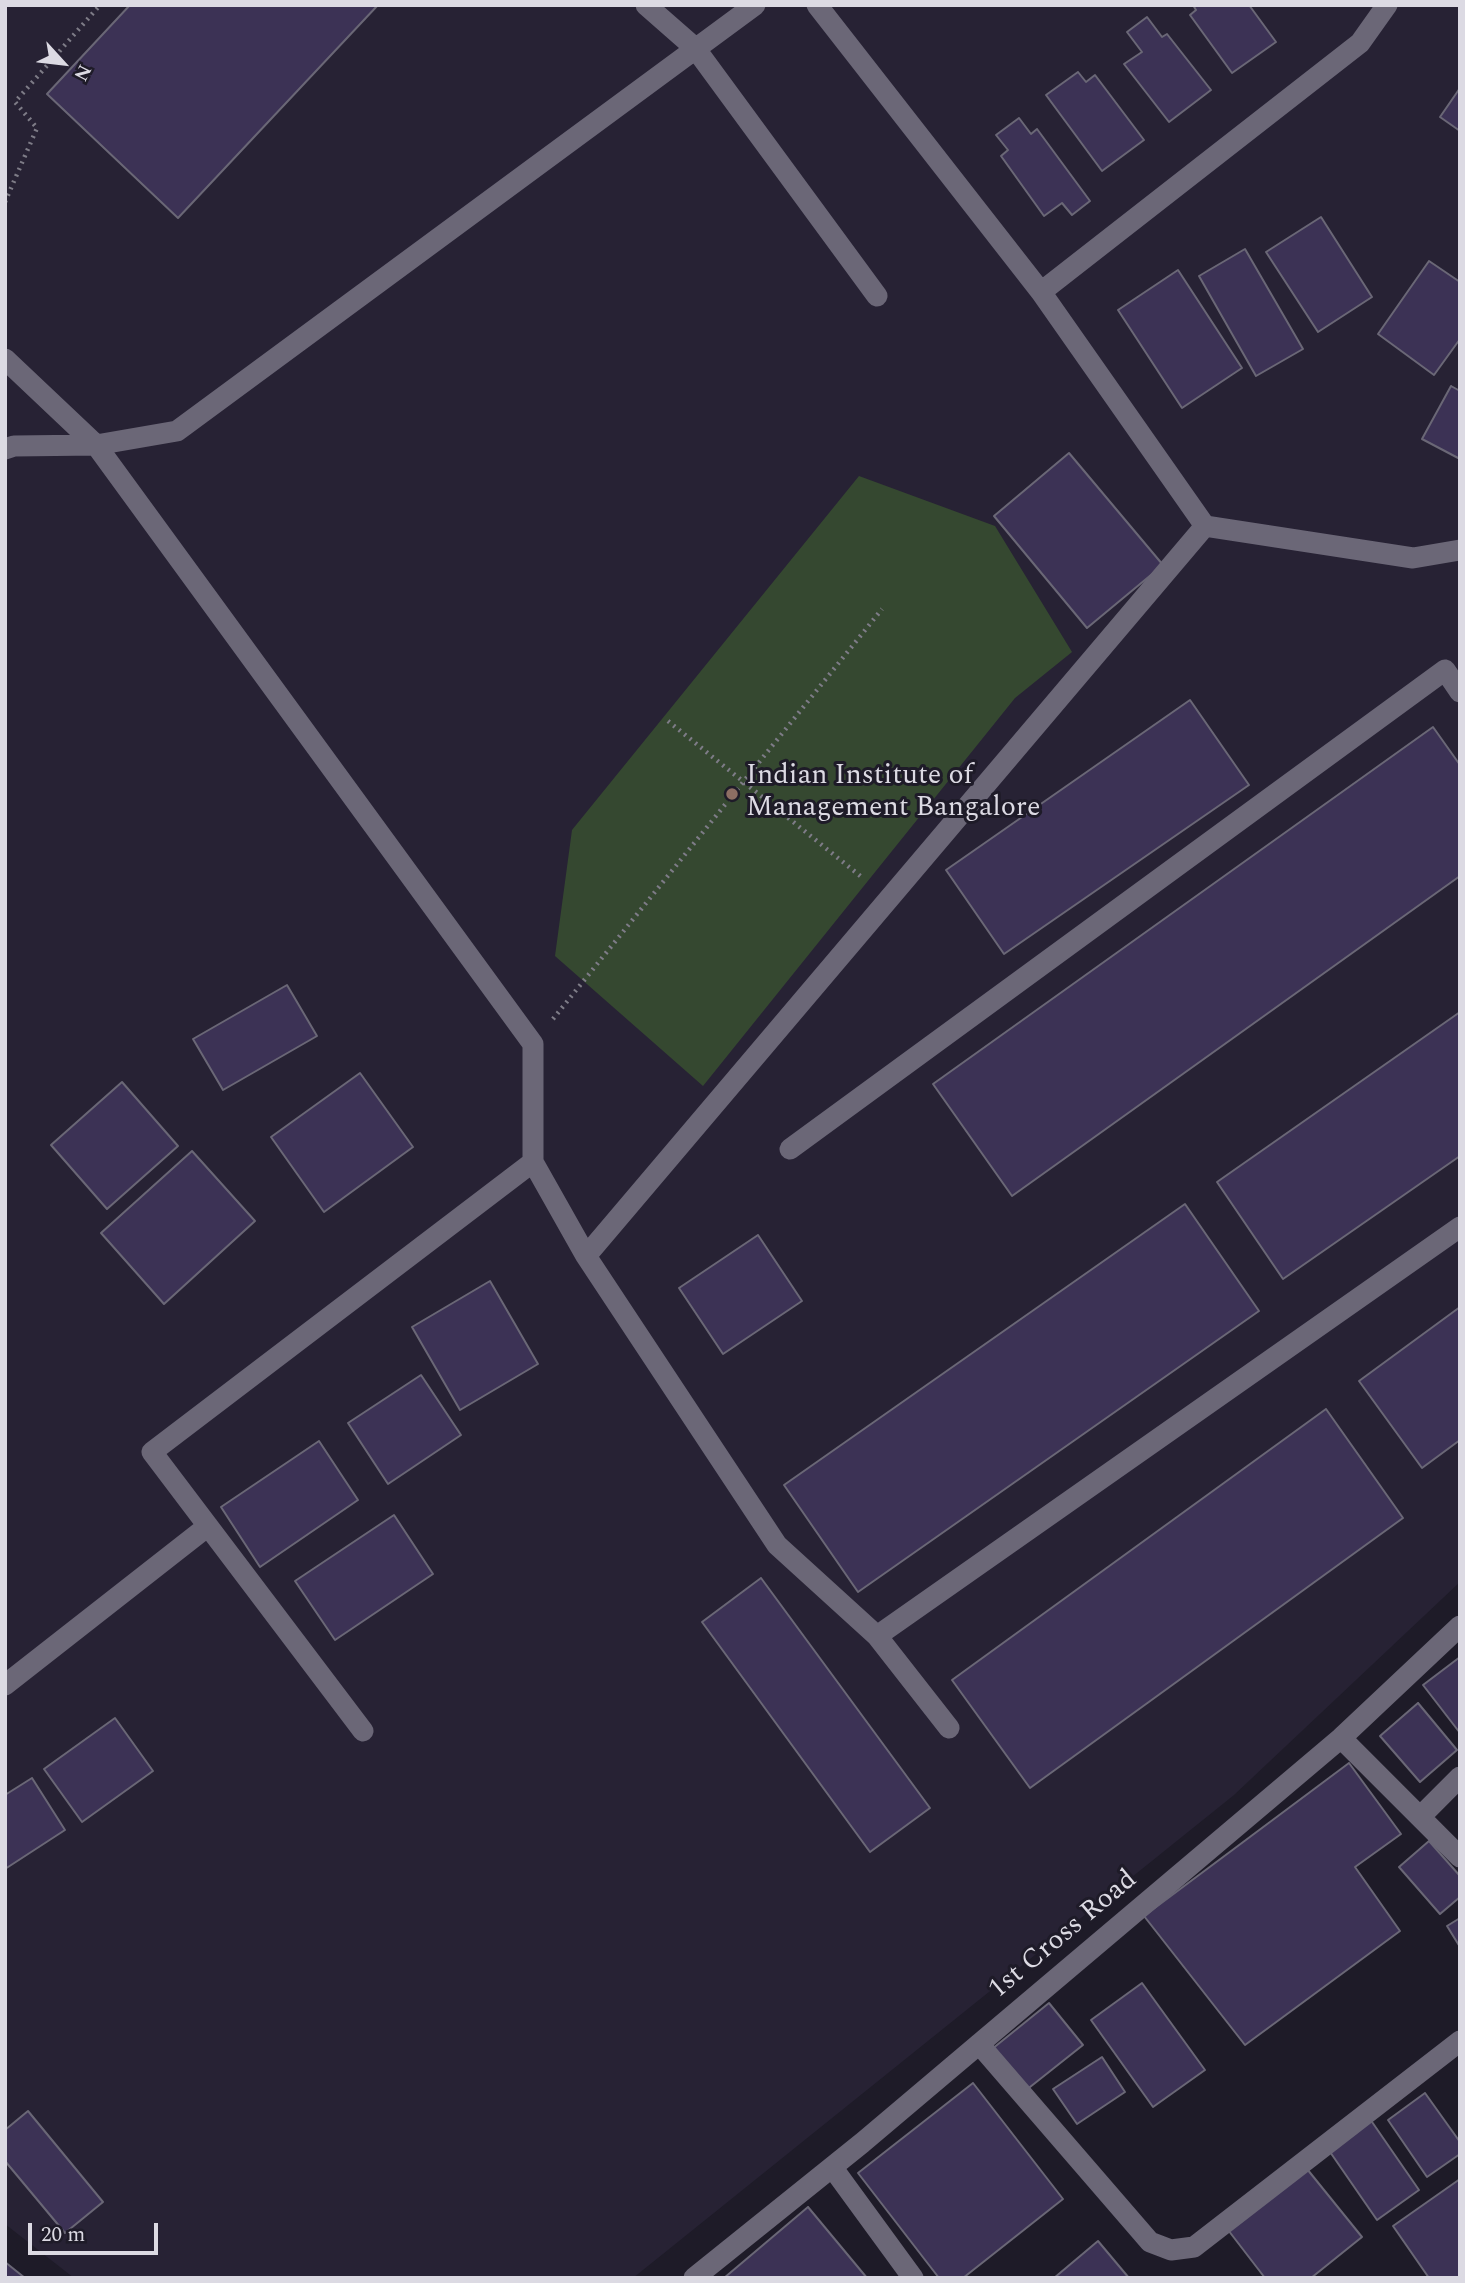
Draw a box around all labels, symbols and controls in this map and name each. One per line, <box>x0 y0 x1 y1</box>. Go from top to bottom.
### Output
north arrow <box>28 28 98 98</box>
text: N <box>66 59 99 86</box>
place label: Indian Institute of Management Bangalore <box>746 761 1041 827</box>
marker: Indian Institute of Management Bangalore <box>724 786 740 802</box>
street label: 1st Cross Road <box>983 1864 1145 2008</box>
scale bar <box>32 2210 161 2254</box>
text: 20 m <box>41 2219 85 2251</box>

